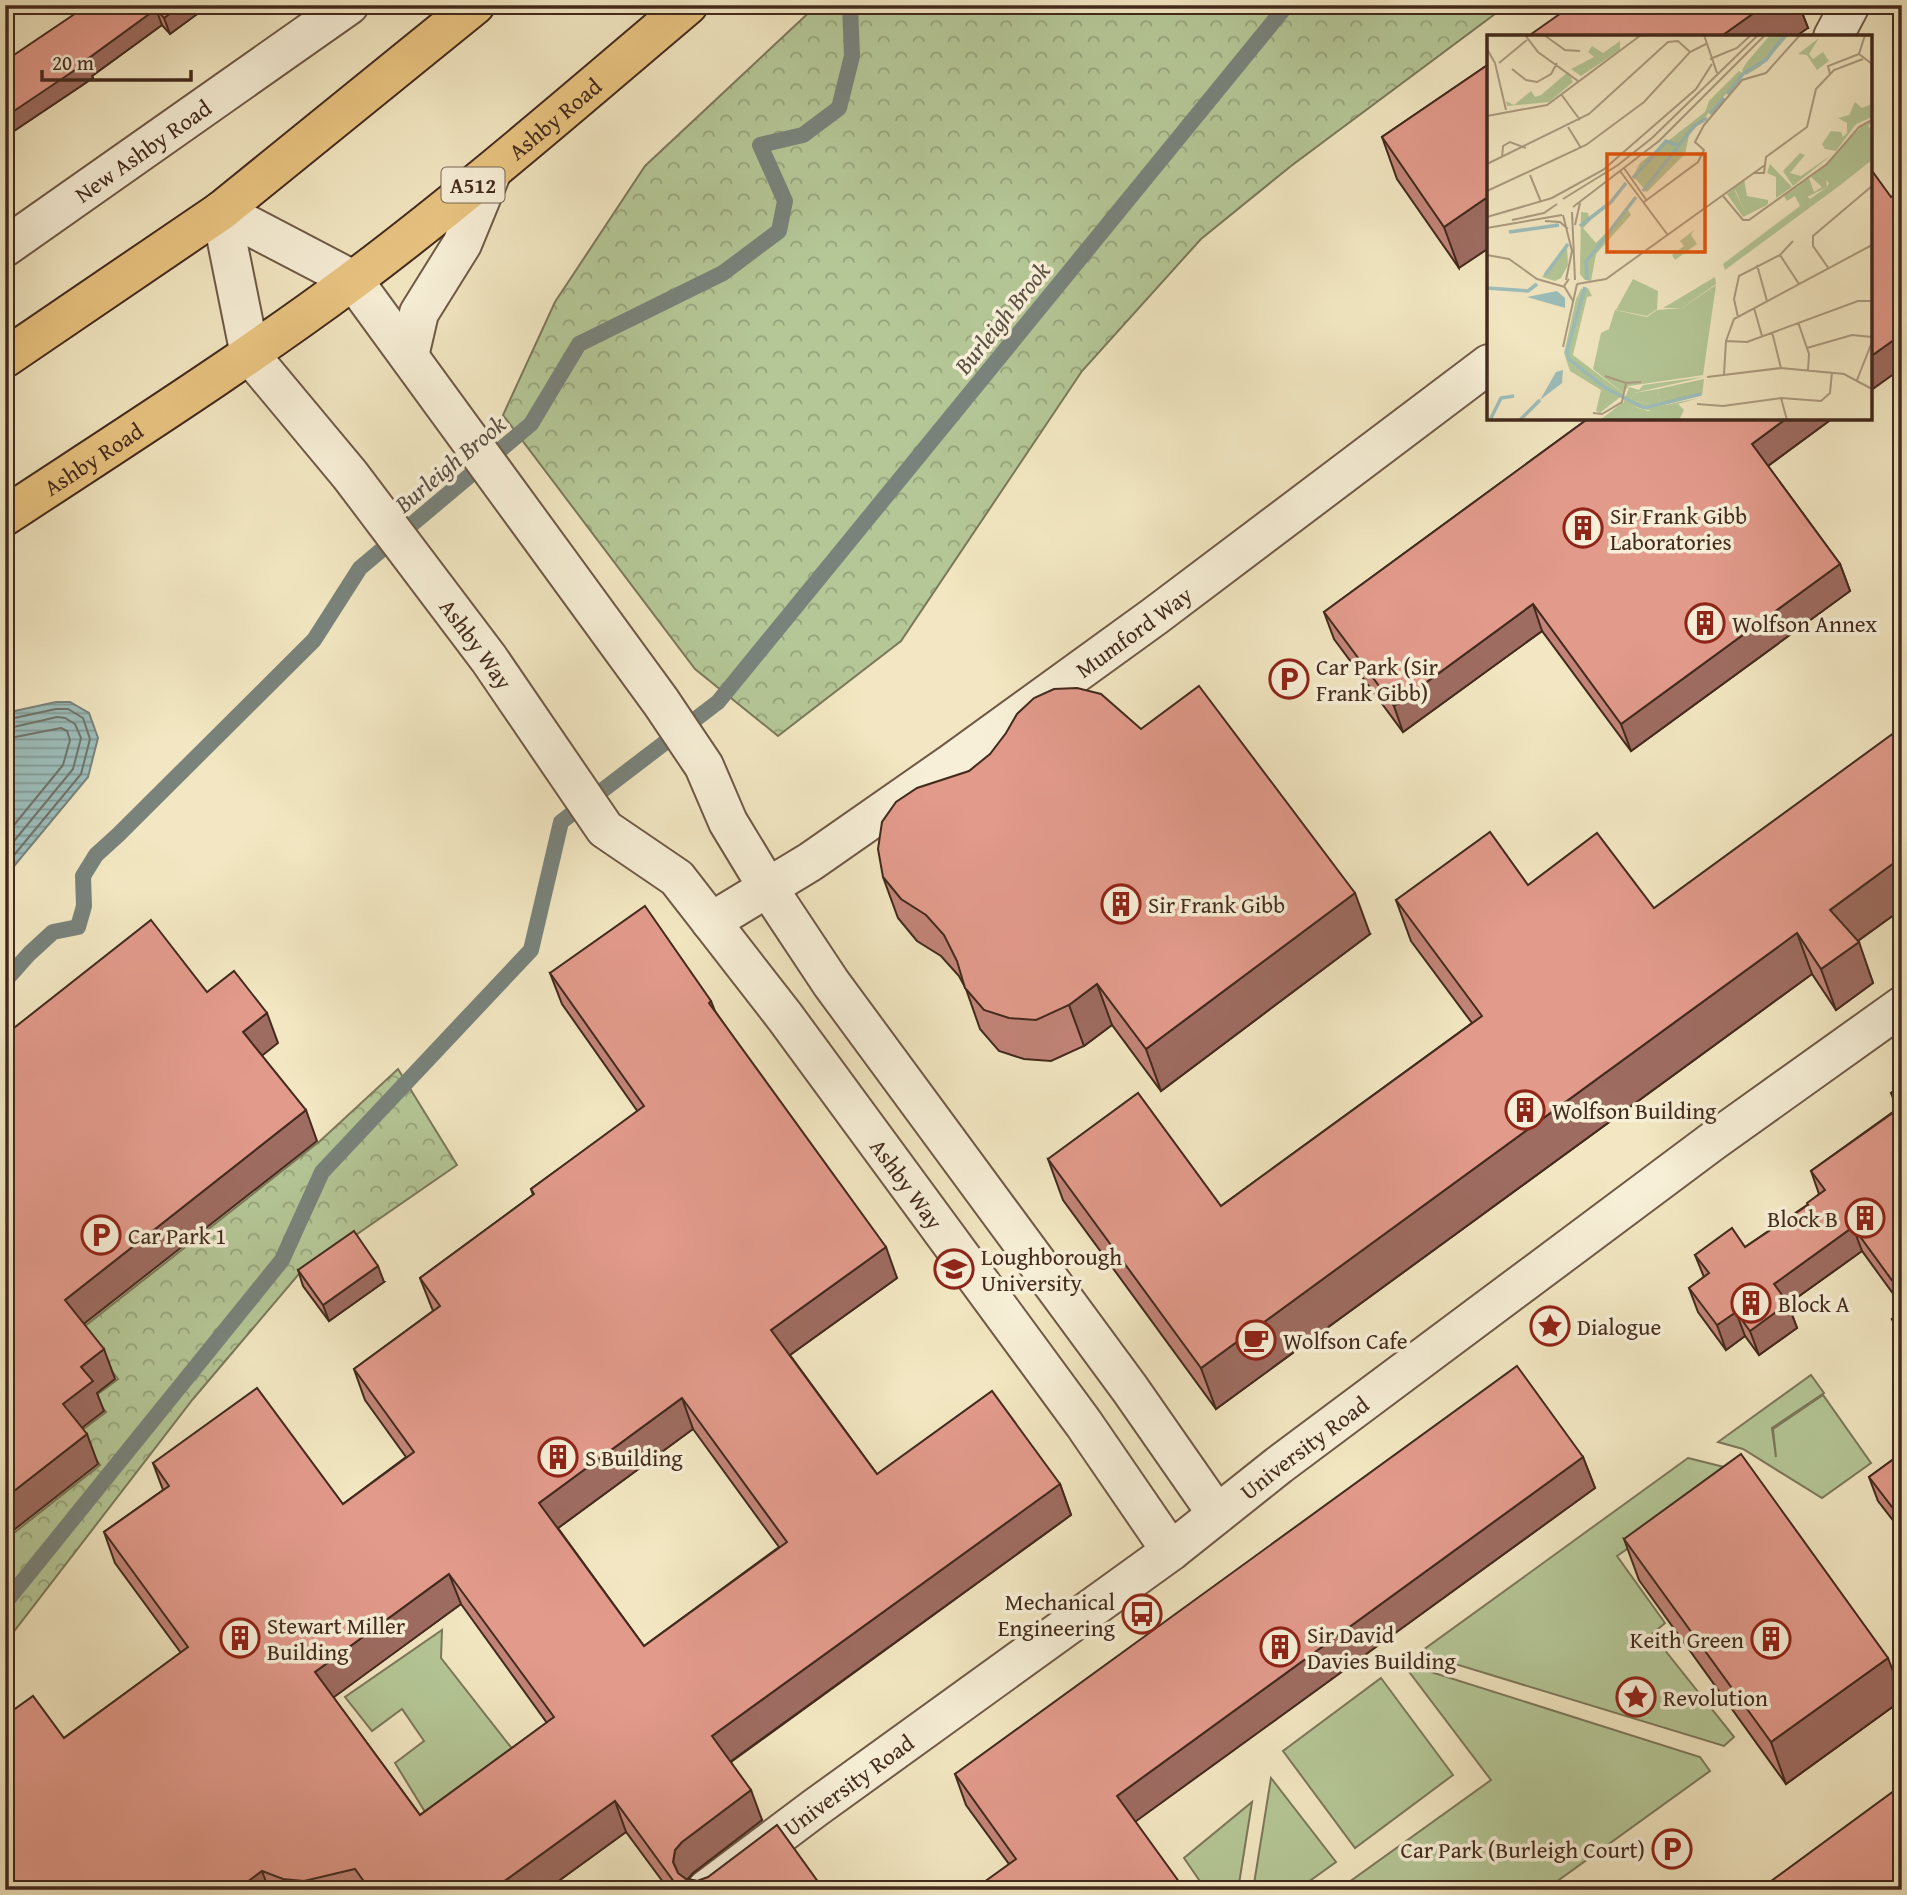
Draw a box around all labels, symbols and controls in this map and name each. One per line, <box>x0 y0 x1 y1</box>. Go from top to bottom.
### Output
inset map <box>1487 35 1872 420</box>
scale bar <box>42 38 191 82</box>
text: 20 m <box>52 47 94 78</box>
street label: Ashby Road <box>501 69 609 167</box>
street label: New Ashby Road <box>68 90 218 210</box>
road number: A512 <box>442 168 504 202</box>
water label: Burleigh Brook <box>945 254 1058 382</box>
water label: Burleigh Brook <box>386 407 513 522</box>
street label: Ashby Road <box>37 413 150 503</box>
place label: Sir Frank Gibb Laboratories <box>1610 499 1747 558</box>
building icon: Sir Frank Gibb Laboratories <box>1562 507 1604 549</box>
street label: Mumford Way <box>1068 577 1199 685</box>
street label: Ashby Way <box>432 591 522 696</box>
building icon: Wolfson Annex <box>1684 602 1726 644</box>
place label: Wolfson Annex <box>1732 607 1877 640</box>
place label: Car Park (Sir Frank Gibb) <box>1316 650 1438 709</box>
parking icon: Car Park (Sir Frank Gibb) <box>1268 658 1310 700</box>
building icon: Sir Frank Gibb <box>1100 883 1142 925</box>
place label: Sir Frank Gibb <box>1148 888 1285 921</box>
building icon: Wolfson Building <box>1504 1089 1546 1131</box>
place label: Wolfson Building <box>1552 1094 1717 1127</box>
street label: Ashby Way <box>863 1131 952 1236</box>
building icon: Block B <box>1844 1197 1886 1239</box>
place label: Block B <box>1767 1202 1838 1235</box>
parking icon: Car Park 1 <box>80 1214 122 1256</box>
place label: Car Park 1 <box>128 1219 226 1252</box>
place label: Loughborough University <box>981 1240 1122 1299</box>
school or university icon: Loughborough University <box>933 1248 975 1290</box>
building icon: Block A <box>1730 1282 1772 1324</box>
place label: Block A <box>1778 1287 1850 1320</box>
place icon: Dialogue <box>1529 1305 1571 1347</box>
place label: Dialogue <box>1577 1310 1661 1343</box>
cafe icon: Wolfson Cafe <box>1235 1319 1277 1361</box>
place label: Wolfson Cafe <box>1283 1324 1408 1357</box>
street label: University Road <box>1232 1387 1376 1507</box>
building icon: S Building <box>537 1436 579 1478</box>
place label: S Building <box>585 1441 683 1474</box>
place label: Mechanical Engineering <box>998 1585 1116 1644</box>
bus stop icon: Mechanical Engineering <box>1121 1593 1163 1635</box>
place label: Stewart Miller Building <box>267 1609 406 1668</box>
building icon: Stewart Miller Building <box>219 1617 261 1659</box>
place label: Sir David Davies Building <box>1307 1618 1456 1677</box>
building icon: Keith Green <box>1750 1618 1792 1660</box>
place label: Keith Green <box>1630 1623 1744 1656</box>
building icon: Sir David Davies Building <box>1259 1626 1301 1668</box>
place icon: Revolution <box>1615 1676 1657 1718</box>
place label: Revolution <box>1663 1681 1768 1714</box>
street label: University Road <box>776 1725 921 1843</box>
parking icon: Car Park (Burleigh Court) <box>1651 1828 1693 1870</box>
place label: Car Park (Burleigh Court) <box>1400 1833 1645 1866</box>

